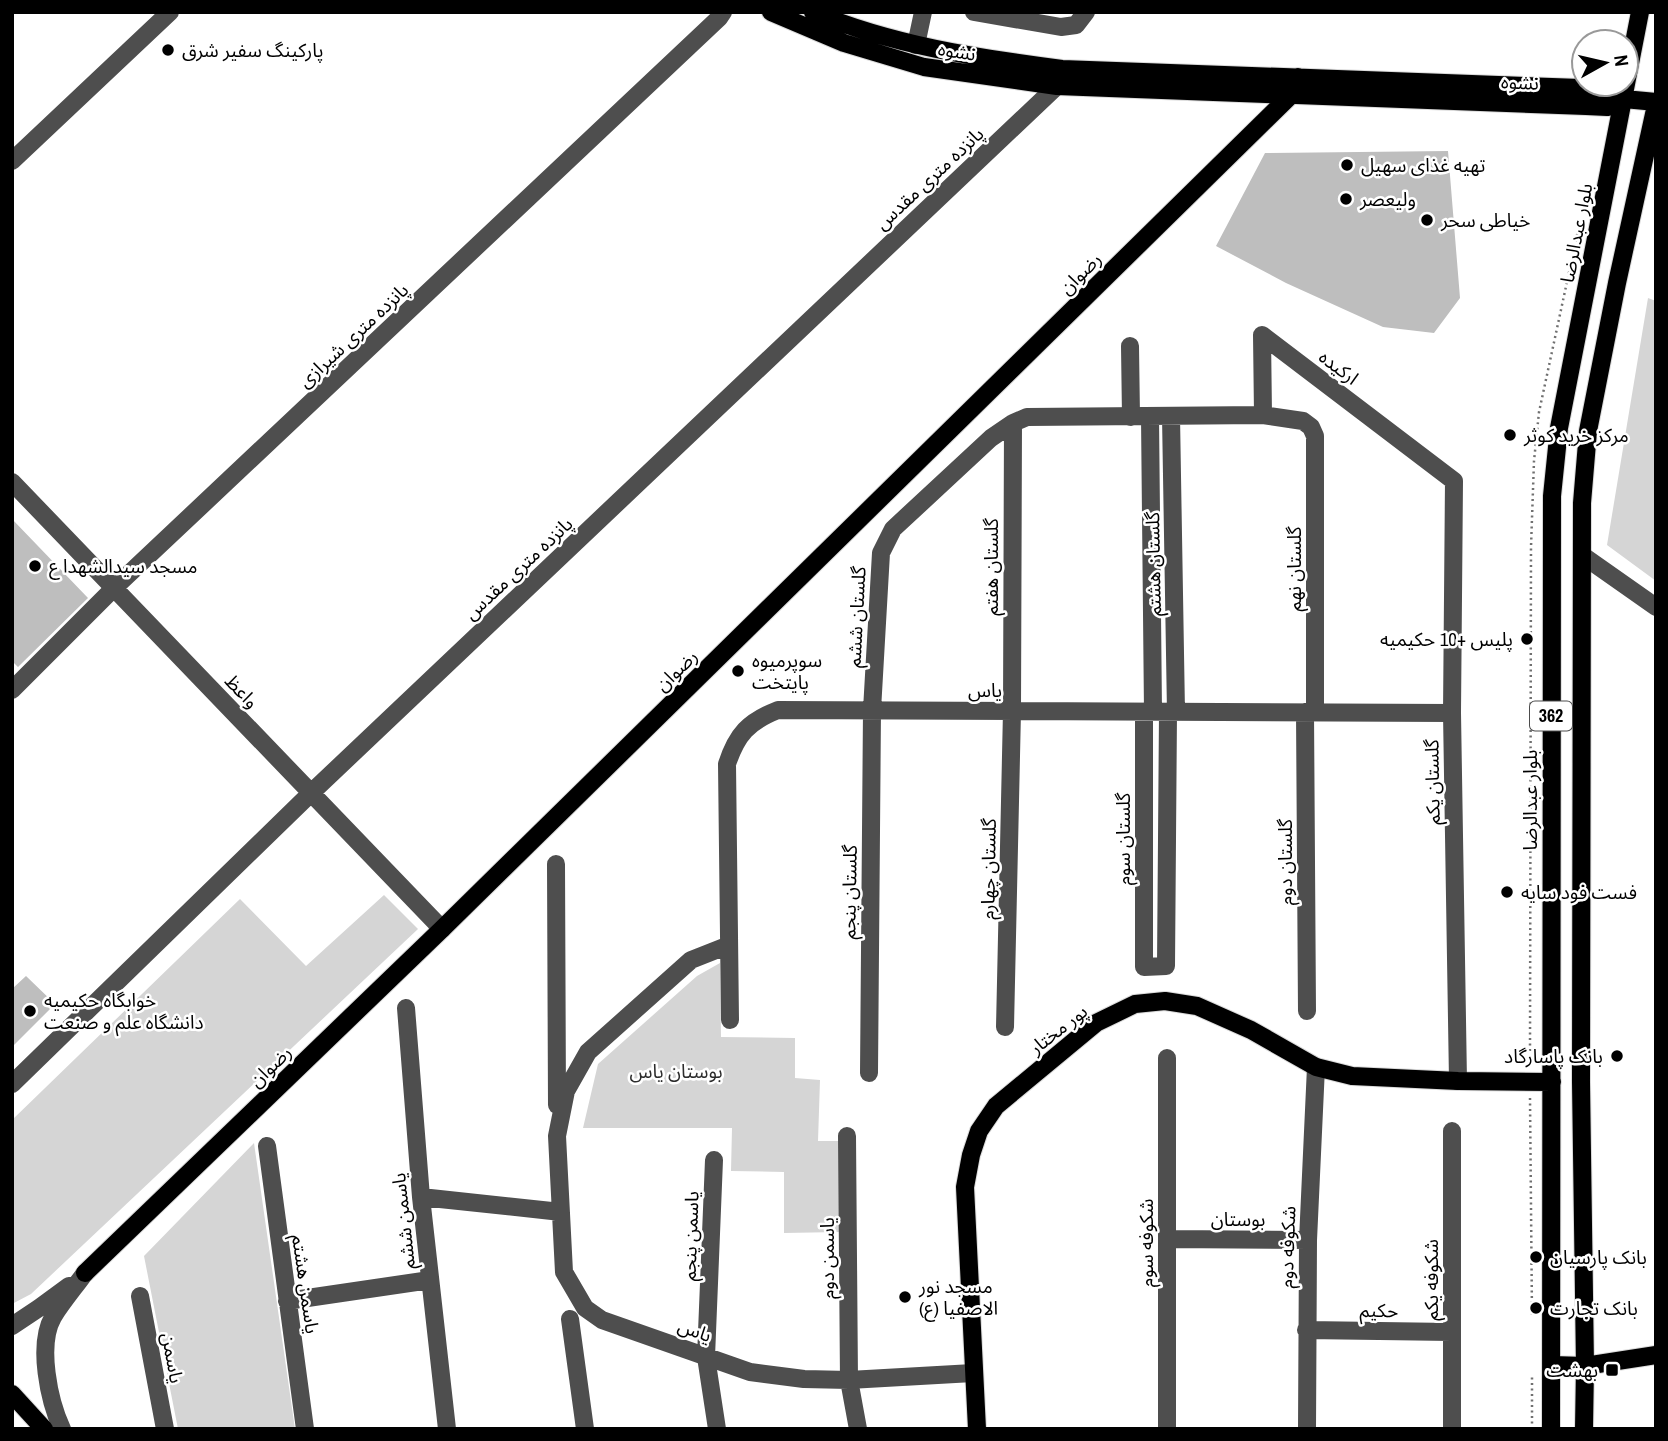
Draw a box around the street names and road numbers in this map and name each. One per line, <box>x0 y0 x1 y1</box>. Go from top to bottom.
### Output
street label: نشوه <box>936 35 978 67</box>
street label: نشوه <box>1501 68 1539 96</box>
street label: پانزده متری مقدس <box>869 121 989 235</box>
street label: بلوار عبدالرضا <box>1554 181 1598 285</box>
street label: رضوان <box>1053 246 1107 300</box>
street label: پانزده متری شیرازی <box>292 277 414 393</box>
street label: ارکیده <box>1314 344 1364 390</box>
street label: گلستان هشتم <box>1139 510 1169 616</box>
street label: پانزده متری مقدس <box>458 511 578 625</box>
street label: گلستان هفتم <box>978 517 1006 616</box>
street label: گلستان نهم <box>1281 525 1309 612</box>
street label: گلستان ششم <box>840 565 874 668</box>
street label: رضوان <box>649 643 703 697</box>
street label: واعظ <box>219 668 265 714</box>
street label: یاس <box>968 677 1002 703</box>
road number: 362 <box>1530 702 1572 730</box>
street label: گلستان یکم <box>1418 738 1448 825</box>
street label: بلوار عبدالرضا <box>1517 750 1543 850</box>
street label: گلستان سوم <box>1110 791 1138 885</box>
street label: گلستان چهارم <box>974 817 1004 920</box>
street label: گلستان دوم <box>1272 818 1300 905</box>
street label: گلستان پنجم <box>835 843 865 940</box>
street label: پور مختار <box>1023 998 1093 1061</box>
street label: رضوان <box>243 1039 297 1093</box>
street label: یاسمن ششم <box>385 1171 423 1271</box>
street label: یاسمن پنجم <box>675 1190 707 1282</box>
street label: شکوفه سوم <box>1133 1199 1161 1287</box>
street label: شکوفه دوم <box>1273 1205 1303 1289</box>
street label: بوستان <box>1211 1206 1265 1232</box>
street label: یاسمن دوم <box>814 1217 842 1299</box>
street label: یاسمن هشتم <box>284 1233 326 1336</box>
street label: شکوفه یکم <box>1418 1239 1446 1321</box>
street label: حکیم <box>1359 1297 1399 1325</box>
street label: یاس <box>674 1312 716 1348</box>
street label: یاسمن <box>156 1331 190 1385</box>

